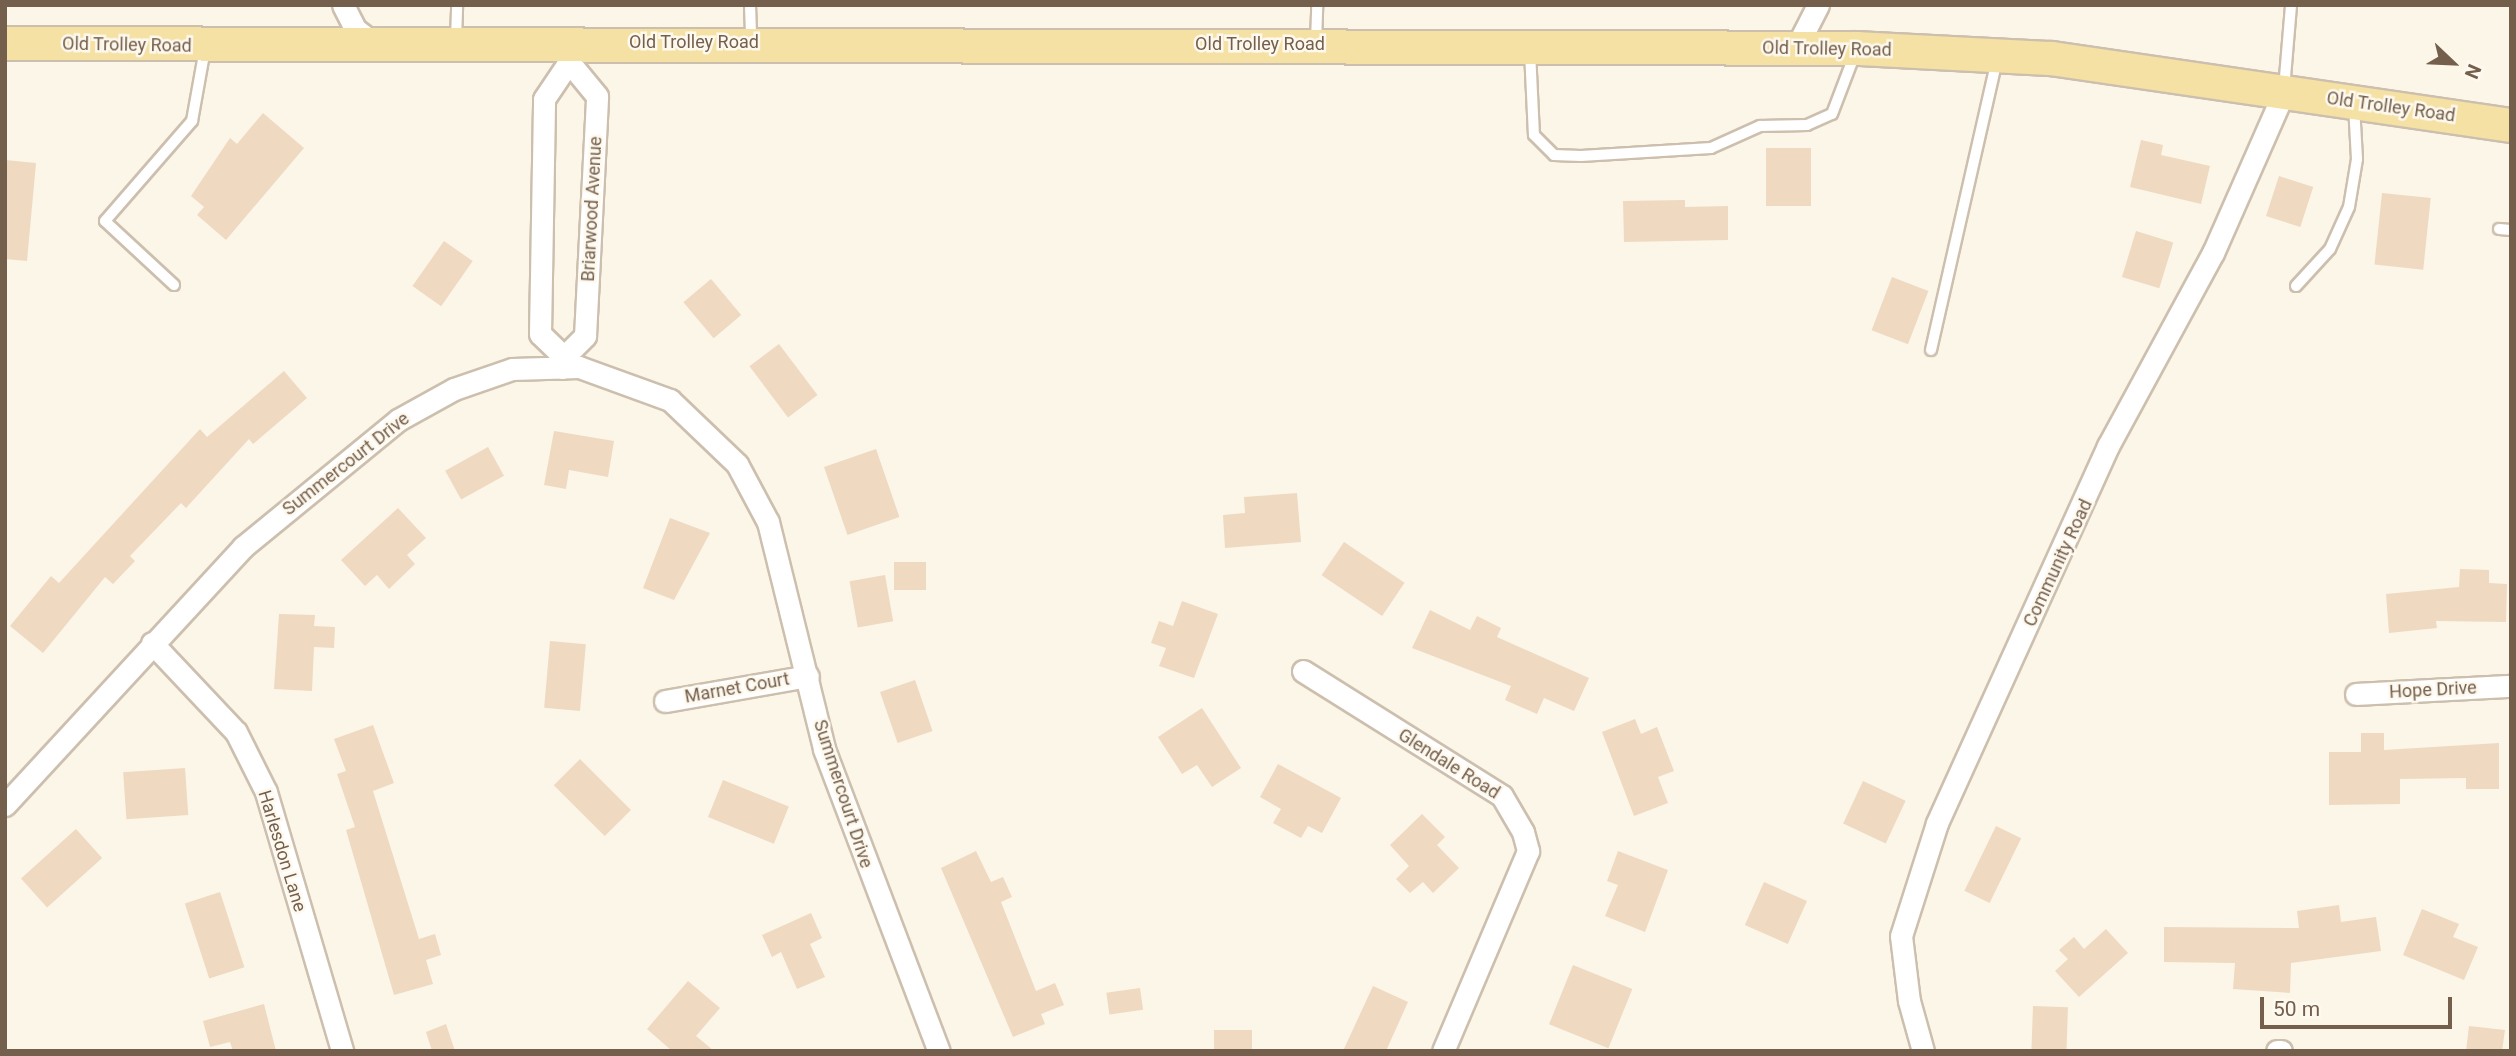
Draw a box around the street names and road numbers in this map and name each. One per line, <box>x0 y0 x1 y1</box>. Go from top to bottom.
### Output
street label: Old Trolley Road <box>629 31 759 53</box>
street label: Old Trolley Road <box>62 33 192 57</box>
street label: Old Trolley Road <box>1195 33 1325 55</box>
street label: Old Trolley Road <box>1762 37 1892 61</box>
street label: Old Trolley Road <box>2325 87 2457 127</box>
street label: Briarwood Avenue <box>577 136 607 282</box>
street label: Summercourt Drive <box>278 408 414 520</box>
street label: Community Road <box>2019 496 2097 630</box>
street label: Marnet Court <box>683 668 791 708</box>
street label: Hope Drive <box>2389 677 2477 703</box>
street label: Summercourt Drive <box>809 717 877 871</box>
street label: Glendale Road <box>1394 724 1504 804</box>
street label: Harlesdon Lane <box>253 788 311 914</box>

